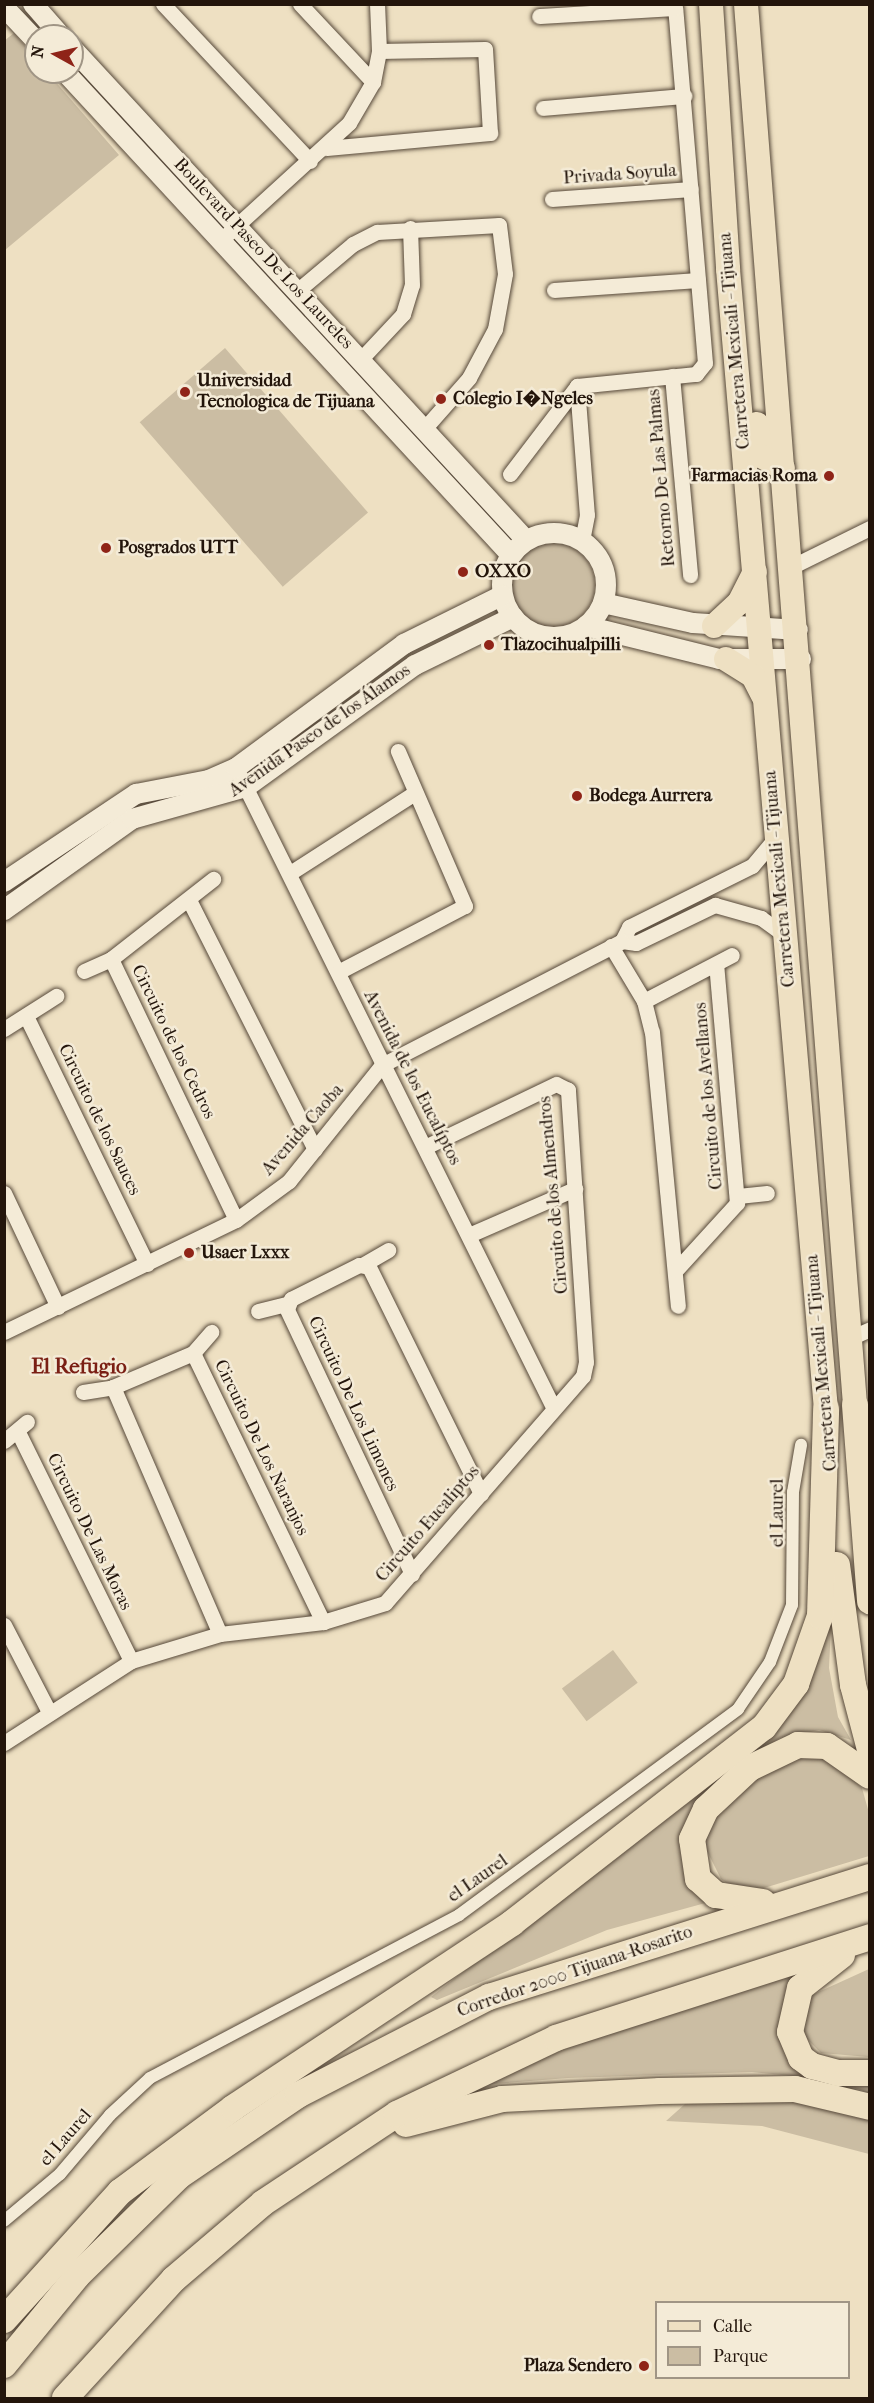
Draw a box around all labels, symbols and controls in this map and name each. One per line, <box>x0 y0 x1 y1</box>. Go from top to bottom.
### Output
north arrow <box>24 24 84 84</box>
text: N <box>27 44 48 59</box>
street label: Boulevard Paseo De Los Laureles <box>169 154 357 354</box>
street label: Privada Soyula <box>563 160 677 190</box>
street label: Carretera Mexicali - Tijuana <box>715 232 755 450</box>
place label: Universidad Tecnologica de Tijuana <box>197 371 374 413</box>
marker: Universidad Tecnologica de Tijuana <box>178 385 192 399</box>
place label: Colegio I�Ngeles <box>453 388 593 410</box>
street label: Retorno De Las Palmas <box>643 388 681 568</box>
marker: Colegio I�Ngeles <box>434 392 448 406</box>
place label: Farmacias Roma <box>691 465 817 487</box>
marker: Farmacias Roma <box>822 469 836 483</box>
place label: Posgrados UTT <box>118 537 238 559</box>
marker: Posgrados UTT <box>99 541 113 555</box>
place label: OXXO <box>475 561 531 583</box>
marker: OXXO <box>456 565 470 579</box>
place label: Tlazocihualpilli <box>501 634 621 656</box>
marker: Tlazocihualpilli <box>482 638 496 652</box>
street label: Avenida Paseo de los Álamos <box>225 660 415 802</box>
street label: Carretera Mexicali - Tijuana <box>760 770 800 988</box>
place label: Bodega Aurrera <box>589 785 712 807</box>
marker: Bodega Aurrera <box>570 789 584 803</box>
street label: Circuito de los Cedros <box>126 961 220 1123</box>
street label: Avenida de los Eucalíptos <box>359 987 465 1169</box>
street label: Circuito de los Avellanos <box>690 1001 728 1191</box>
street label: Circuito de los Sauces <box>53 1041 145 1199</box>
street label: Avenida Caoba <box>258 1080 348 1180</box>
street label: Circuito de los Almendros <box>535 1095 573 1295</box>
place label: Usaer Lxxx <box>201 1242 290 1264</box>
marker: Usaer Lxxx <box>182 1246 196 1260</box>
street label: Carretera Mexicali - Tijuana <box>802 1254 842 1472</box>
street label: Circuito De Los Limones <box>303 1313 403 1495</box>
district label: El Refugio <box>31 1353 127 1379</box>
street label: Circuito De Los Naranjos <box>209 1357 313 1539</box>
street label: Circuito De Las Moras <box>42 1450 136 1614</box>
street label: Circuito Eucaliptos <box>372 1461 484 1587</box>
street label: el Laurel <box>767 1479 789 1547</box>
street label: el Laurel <box>444 1851 512 1907</box>
street label: Corredor 2000 Tijuana-Rosarito <box>455 1922 695 2022</box>
street label: el Laurel <box>35 2105 97 2171</box>
legend <box>655 2301 850 2379</box>
text: Calle <box>713 2316 752 2337</box>
text: Parque <box>713 2346 768 2367</box>
place label: Plaza Sendero <box>524 2355 632 2377</box>
marker: Plaza Sendero <box>637 2359 651 2373</box>

